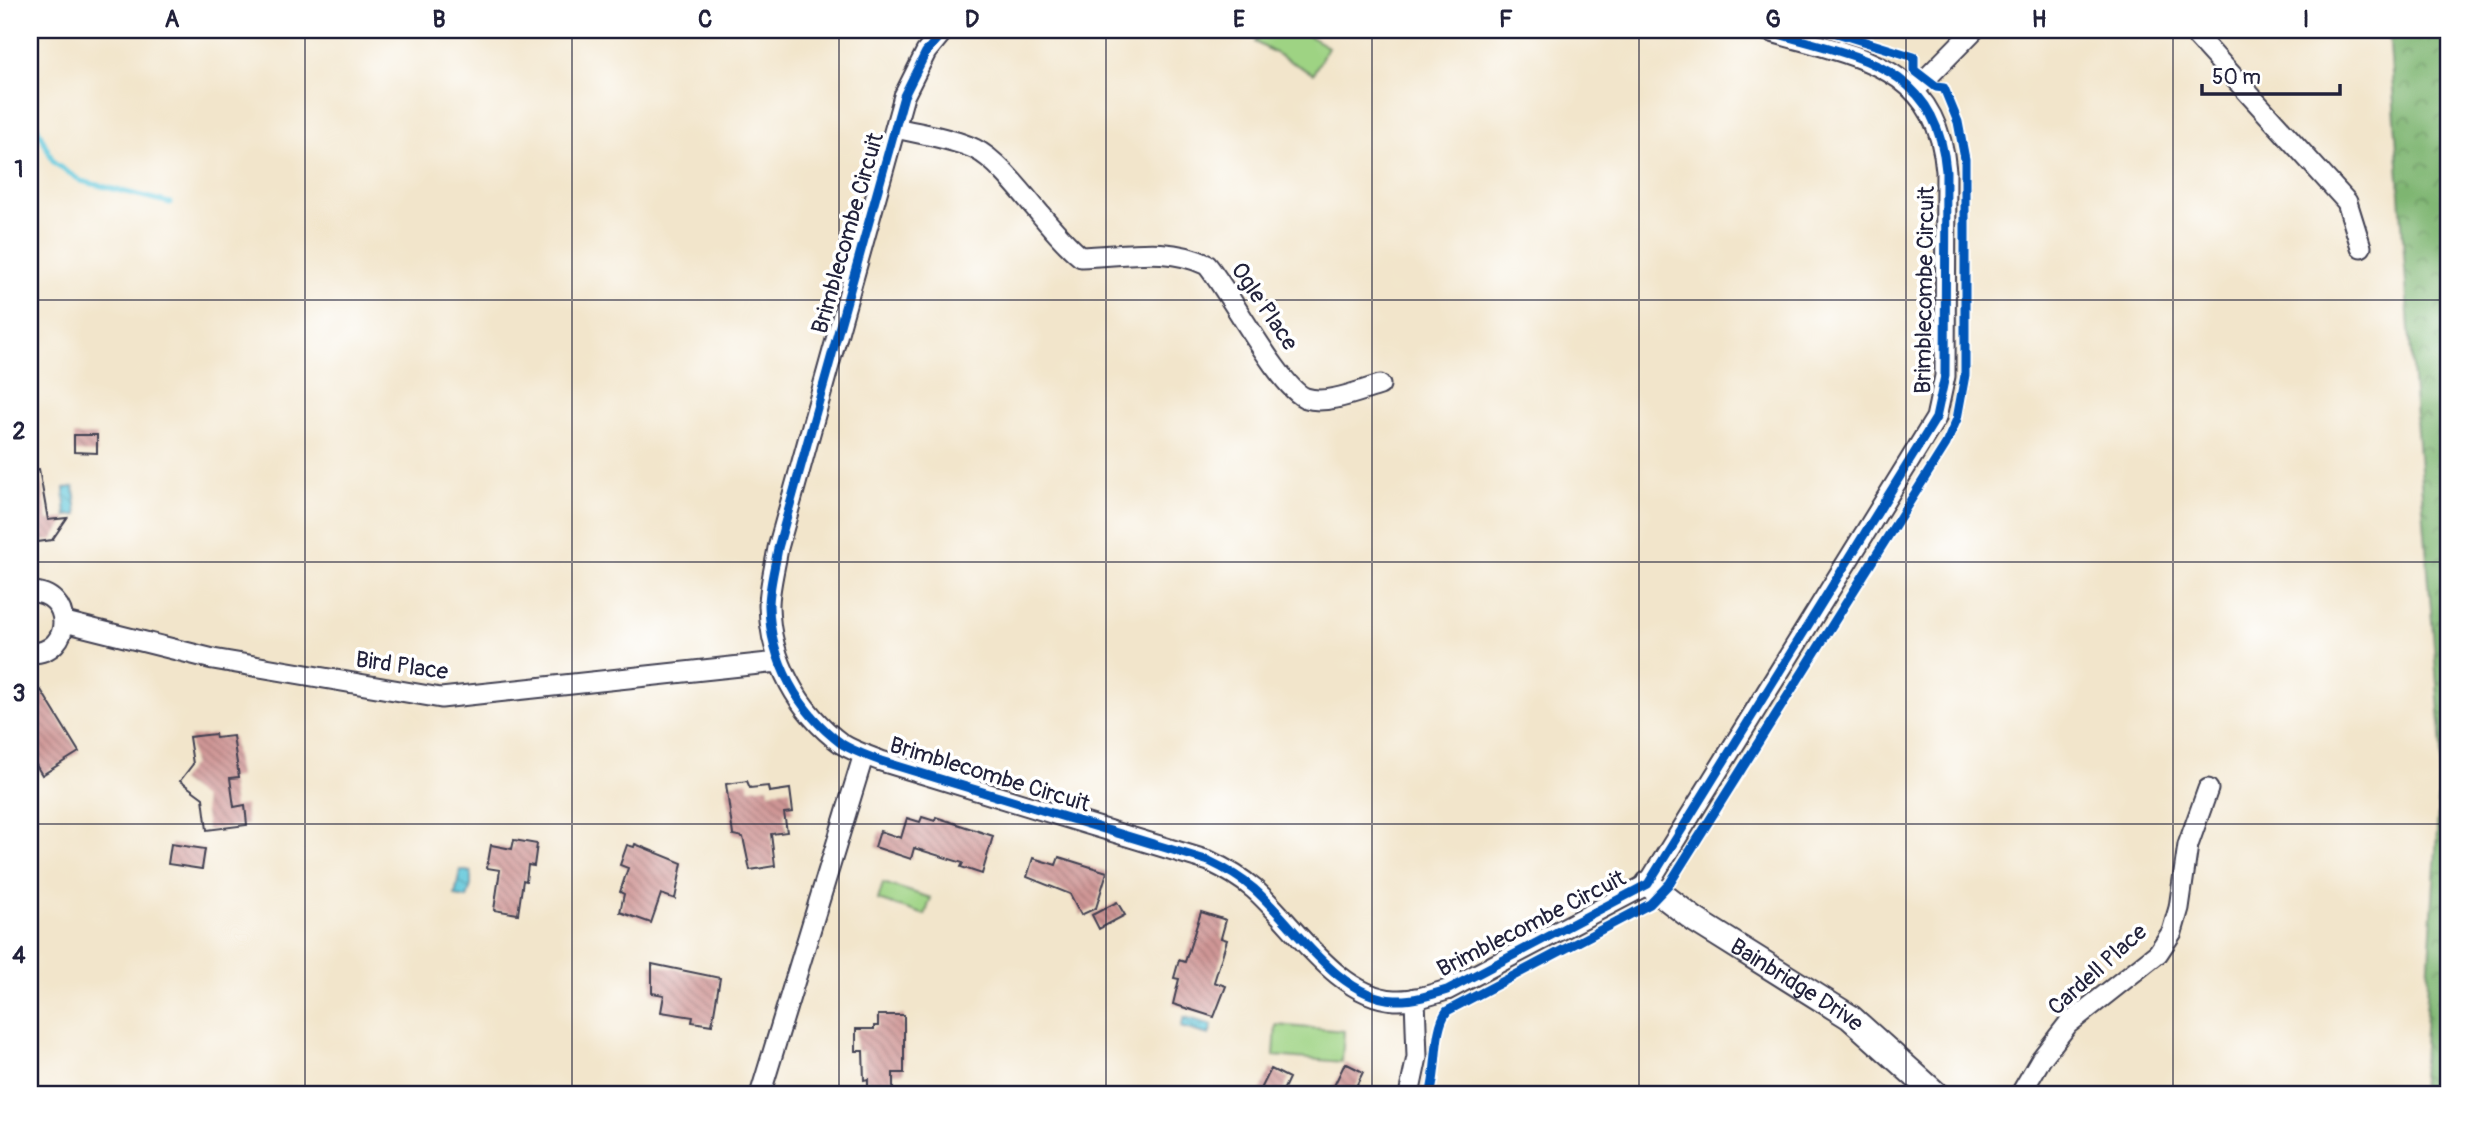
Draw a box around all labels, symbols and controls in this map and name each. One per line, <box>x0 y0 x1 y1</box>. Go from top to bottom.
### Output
text: A <box>165 5 180 34</box>
text: B <box>432 5 446 34</box>
text: C <box>698 5 712 34</box>
text: D <box>965 5 979 34</box>
text: E <box>1233 5 1245 34</box>
text: F <box>1499 5 1513 34</box>
text: G <box>1765 5 1781 34</box>
text: H <box>2032 5 2046 34</box>
text: I <box>2303 5 2309 34</box>
scale bar <box>2202 52 2340 96</box>
text: 50 m <box>2212 64 2261 91</box>
street label: Brimblecombe Circuit <box>805 129 890 337</box>
text: 1 <box>15 155 24 184</box>
street label: Brimblecombe Circuit <box>1908 185 1941 394</box>
street label: Ogle Place <box>1225 257 1305 356</box>
text: 2 <box>13 417 26 446</box>
street label: Bird Place <box>354 645 451 686</box>
text: 3 <box>13 679 25 708</box>
street label: Brimblecombe Circuit <box>886 730 1094 819</box>
street label: Brimblecombe Circuit <box>1432 863 1631 984</box>
street label: Cardell Place <box>2042 917 2153 1021</box>
street label: Bainbridge Drive <box>1725 932 1870 1038</box>
text: 4 <box>12 941 26 970</box>

